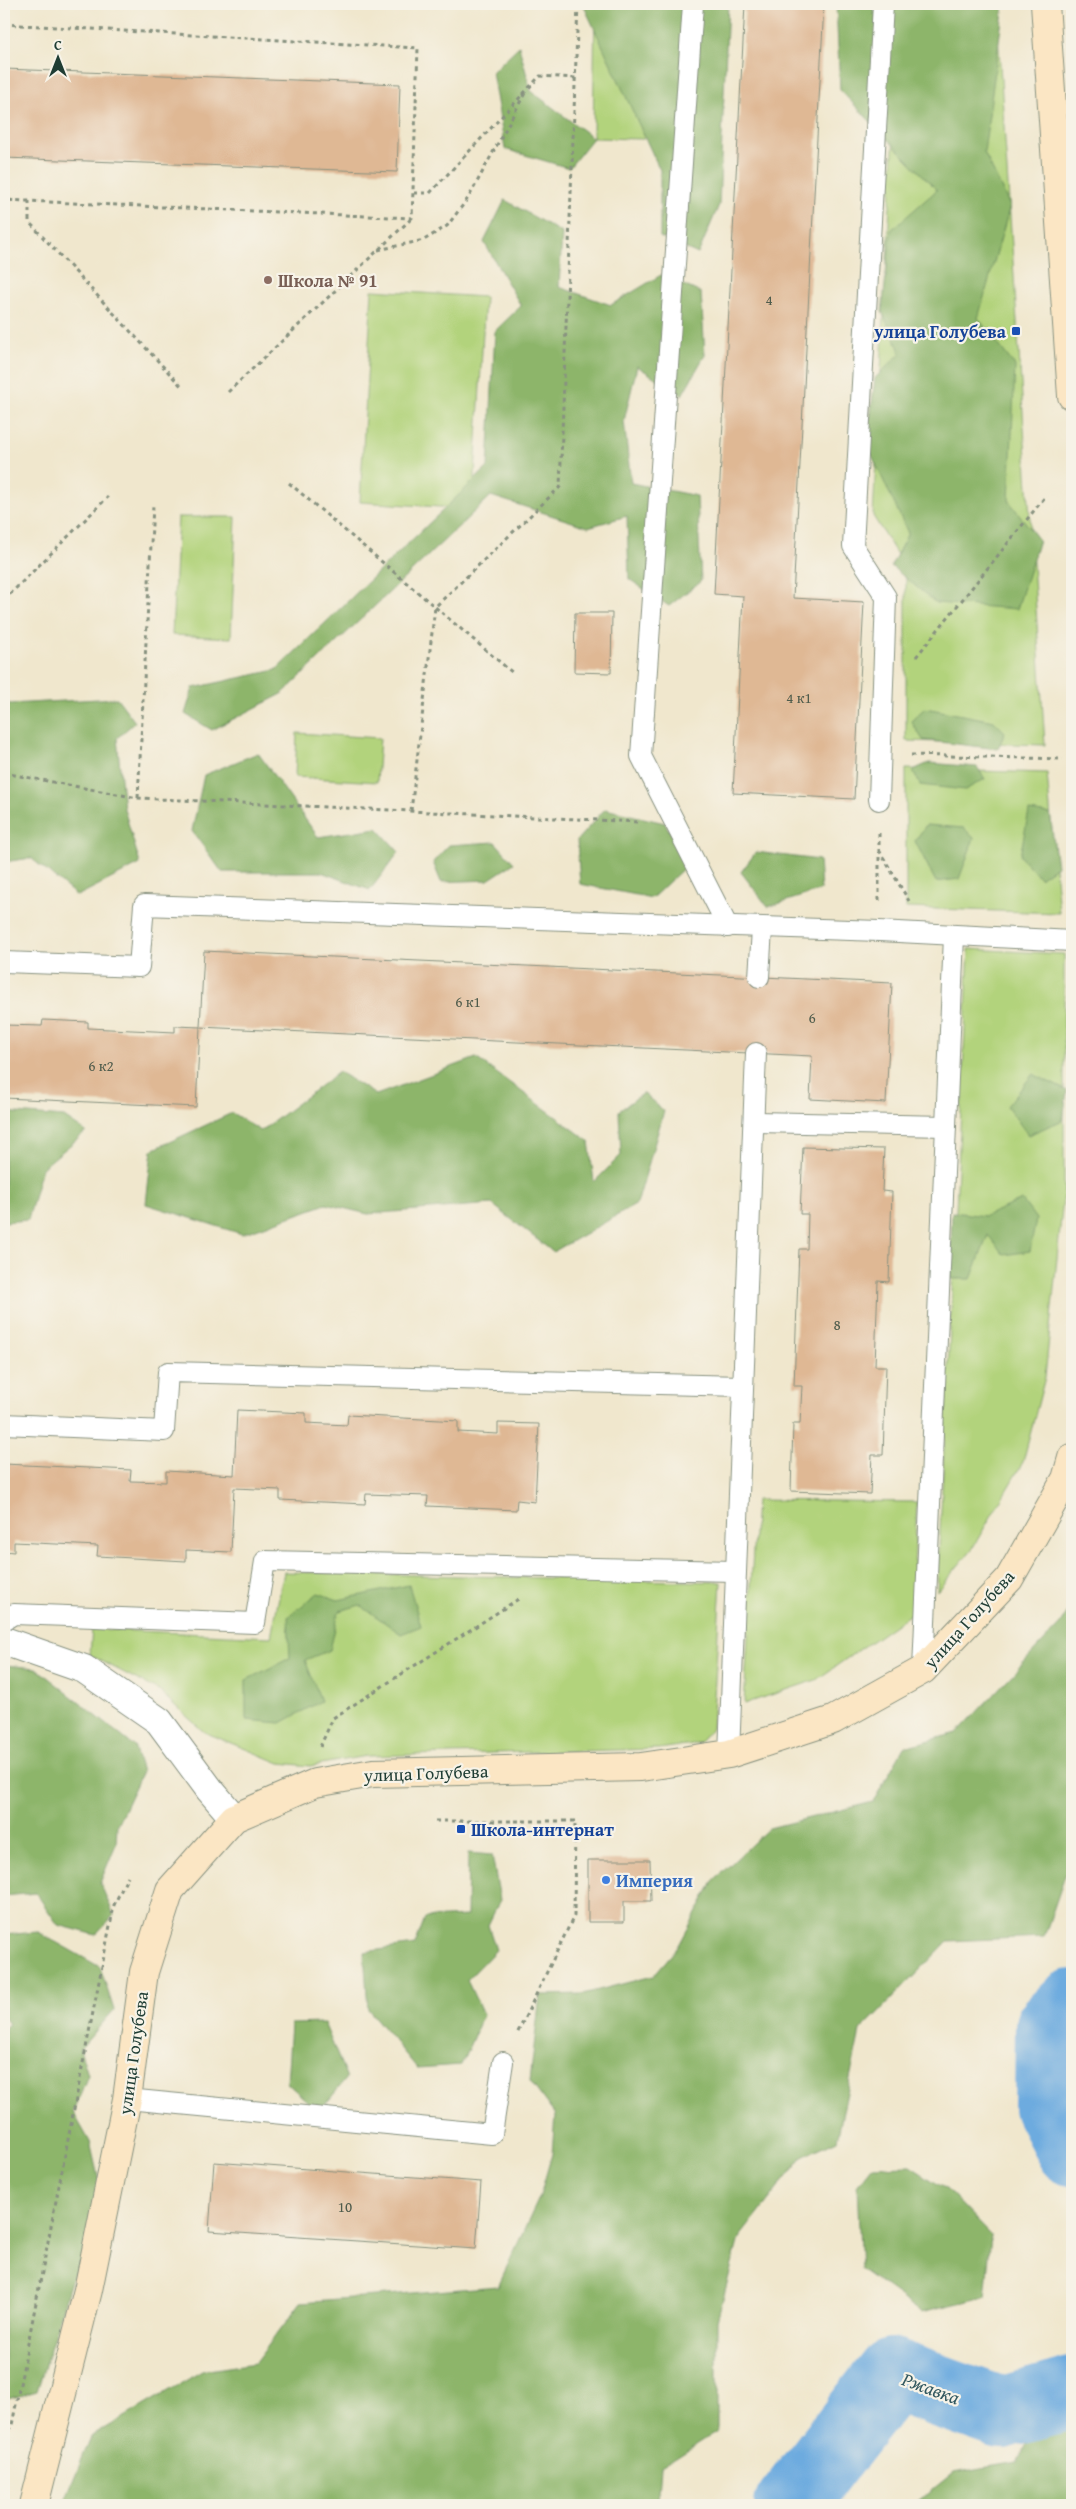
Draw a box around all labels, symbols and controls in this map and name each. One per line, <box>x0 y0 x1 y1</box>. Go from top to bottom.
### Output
north arrow <box>32 32 82 82</box>
text: С <box>54 35 62 55</box>
place label: Школа № 91 <box>278 267 378 294</box>
marker: Школа № 91 <box>262 274 274 286</box>
house number: 4 <box>765 289 773 310</box>
place label: улица Голубева <box>873 318 1007 345</box>
marker: улица Голубева <box>1010 325 1022 337</box>
house number: 4 к1 <box>786 687 812 708</box>
house number: 6 к1 <box>455 991 481 1012</box>
house number: 6 <box>808 1007 816 1028</box>
house number: 6 к2 <box>88 1055 114 1076</box>
house number: 8 <box>833 1314 841 1335</box>
street label: улица Голубева <box>917 1563 1021 1675</box>
street label: улица Голубева <box>362 1757 489 1789</box>
place label: Школа-интернат <box>471 1816 614 1843</box>
marker: Школа-интернат <box>455 1823 467 1835</box>
place label: Империя <box>616 1867 693 1894</box>
marker: Империя <box>600 1874 612 1886</box>
street label: улица Голубева <box>111 1989 155 2118</box>
house number: 10 <box>338 2196 352 2217</box>
water label: Ржавка <box>897 2364 964 2411</box>

